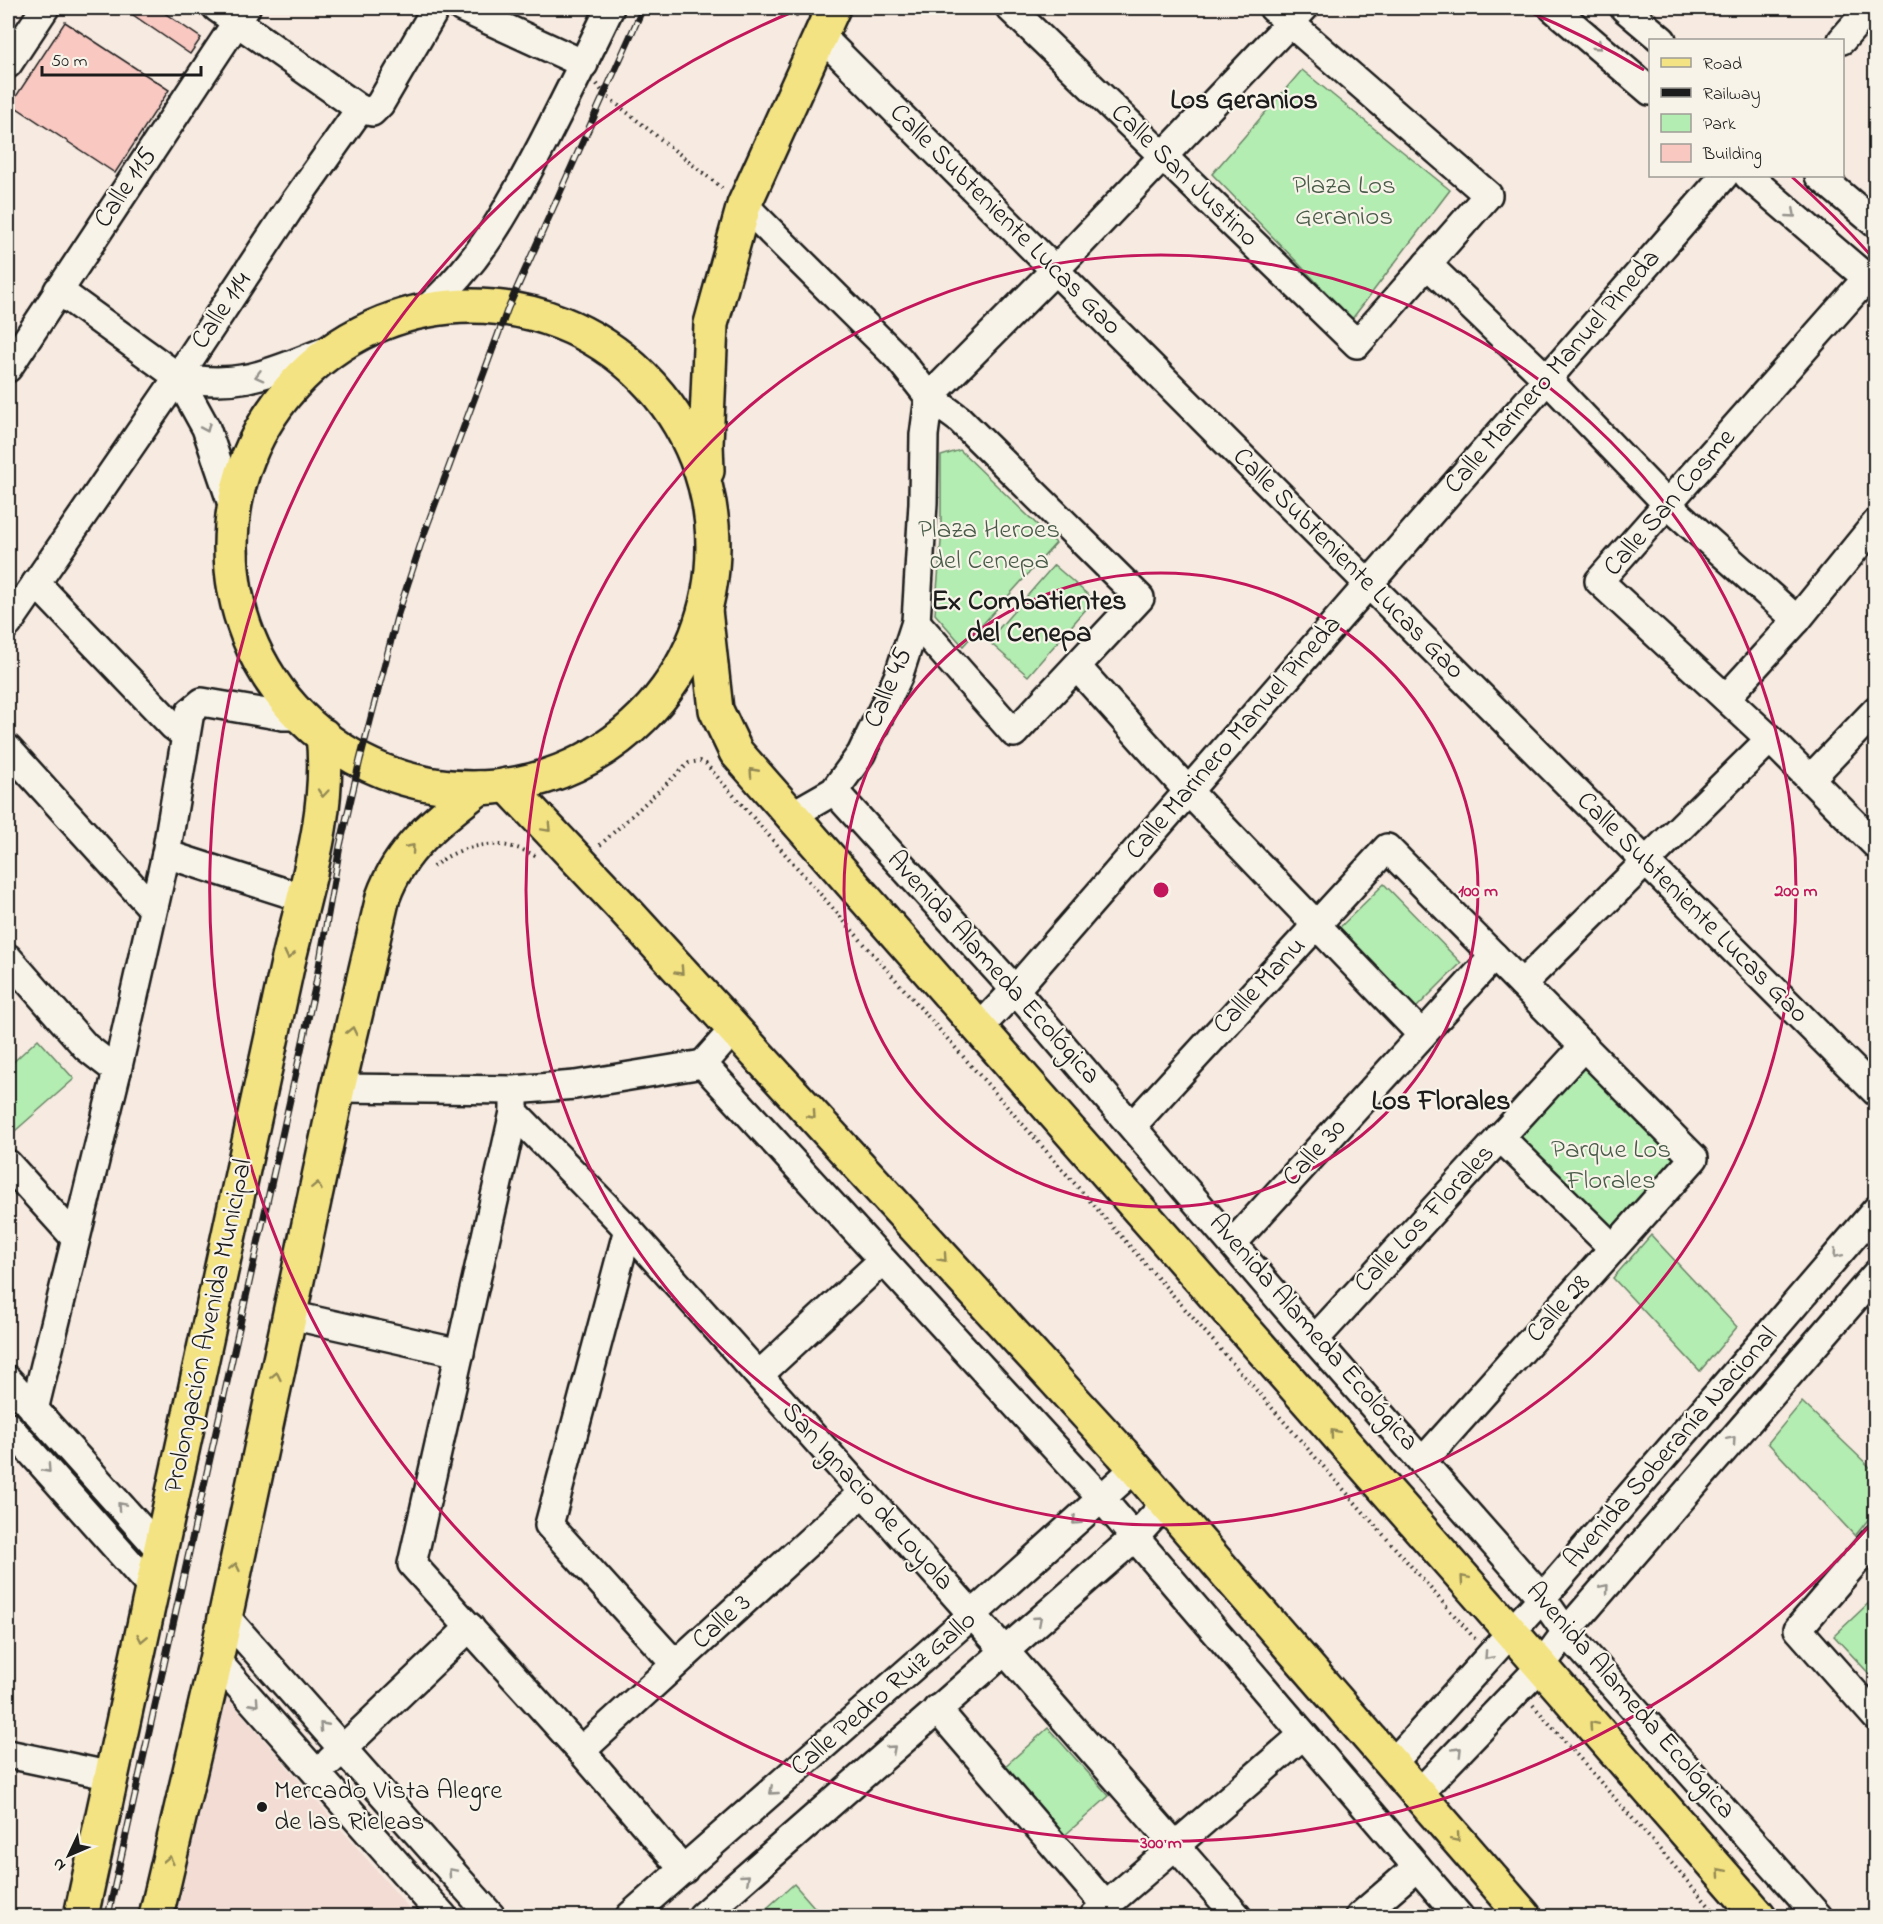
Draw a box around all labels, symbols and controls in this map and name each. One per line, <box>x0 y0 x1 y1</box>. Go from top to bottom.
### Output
scale bar <box>42 39 201 77</box>
one-way arrow <box>1591 39 1602 50</box>
legend <box>1649 39 1844 177</box>
text: 50 m <box>51 49 88 75</box>
text: Road <box>1703 52 1742 78</box>
district label: Los Geranios <box>1170 81 1318 122</box>
text: Railway <box>1703 82 1760 108</box>
street label: Calle Subteniente Lucas Gao <box>880 95 1130 345</box>
street label: Calle San Justino <box>1101 95 1267 257</box>
text: Park <box>1703 112 1736 138</box>
street label: Calle 115 <box>85 140 167 236</box>
text: Building <box>1702 142 1762 169</box>
park label: Plaza Los Geranios <box>1292 167 1396 237</box>
one-way arrow <box>1786 207 1796 218</box>
street label: Calle Marinero Manuel Pineda <box>1436 241 1670 503</box>
street label: Calle 114 <box>182 265 262 357</box>
one-way arrow <box>255 369 265 381</box>
street label: Calle San Cosme <box>1595 420 1746 586</box>
one-way arrow <box>198 422 210 433</box>
street label: Calle Subteniente Lucas Gao <box>1223 439 1473 689</box>
park label: Plaza Heroes del Cenepa <box>918 511 1060 581</box>
district label: Ex Combatientes del Cenepa <box>931 582 1127 655</box>
street label: Calle Marinero Manuel Pineda <box>1117 607 1351 869</box>
street label: Calle 45 <box>855 642 923 734</box>
one-way arrow <box>749 768 760 779</box>
street label: Calle Subteniente Lucas Gao <box>1567 783 1817 1033</box>
one-way arrow <box>317 789 330 798</box>
one-way arrow <box>540 821 551 832</box>
street label: Avenida Alameda Ecológica <box>877 842 1109 1094</box>
one-way arrow <box>404 844 415 855</box>
text: 100 m <box>1458 879 1498 905</box>
text: 200 m <box>1774 879 1818 905</box>
centre of rings <box>1151 880 1171 900</box>
street label: Callle Manu <box>1204 928 1316 1044</box>
one-way arrow <box>284 950 297 960</box>
one-way arrow <box>673 964 684 974</box>
one-way arrow <box>344 1027 357 1037</box>
district label: Los Florales <box>1372 1082 1510 1123</box>
one-way arrow <box>805 1108 816 1118</box>
street label: Calle 30 <box>1274 1110 1356 1196</box>
park label: Parque Los Florales <box>1551 1131 1671 1201</box>
street label: Calle Los Florales <box>1346 1136 1504 1302</box>
street label: Prolongación Avenida Municipal <box>155 1155 263 1497</box>
one-way arrow <box>310 1181 323 1191</box>
street label: Avenida Alameda Ecológica <box>1199 1206 1427 1460</box>
one-way arrow <box>1834 1247 1845 1258</box>
one-way arrow <box>936 1251 947 1262</box>
street label: Calle 28 <box>1517 1266 1601 1352</box>
street label: Avenida Soberanía Nacional <box>1555 1318 1787 1578</box>
one-way arrow <box>269 1372 282 1382</box>
street label: San Ignacio de Loyola <box>771 1394 963 1600</box>
one-way arrow <box>1330 1429 1341 1440</box>
one-way arrow <box>1725 1436 1736 1447</box>
one-way arrow <box>40 1462 51 1473</box>
one-way arrow <box>117 1503 128 1513</box>
one-way arrow <box>1072 1514 1082 1525</box>
one-way arrow <box>228 1562 241 1572</box>
street label: Avenida Alameda Ecológica <box>1516 1574 1744 1828</box>
one-way arrow <box>1460 1575 1471 1586</box>
one-way arrow <box>1598 1584 1609 1595</box>
street label: Calle 3 <box>684 1585 760 1659</box>
street label: Calle Pedro Ruiz Gallo <box>782 1602 986 1786</box>
one-way arrow <box>1031 1616 1042 1627</box>
one-way arrow <box>136 1633 149 1643</box>
one-way arrow <box>1484 1649 1495 1660</box>
one-way arrow <box>248 1696 259 1707</box>
one-way arrow <box>1589 1721 1600 1732</box>
one-way arrow <box>319 1722 330 1733</box>
one-way arrow <box>885 1745 896 1756</box>
one-way arrow <box>1451 1748 1462 1758</box>
place label: Mercado Vista Alegre de las Rieleas <box>274 1772 503 1842</box>
one-way arrow <box>770 1784 780 1795</box>
marker: Mercado Vista Alegre de las Rieleas <box>255 1800 269 1814</box>
north arrow <box>39 1825 99 1885</box>
text: 300 m <box>1139 1831 1182 1857</box>
one-way arrow <box>1449 1831 1460 1842</box>
text: N <box>47 1852 72 1876</box>
one-way arrow <box>162 1855 175 1865</box>
one-way arrow <box>1717 1868 1728 1879</box>
one-way arrow <box>448 1869 459 1879</box>
one-way arrow <box>739 1874 750 1885</box>

